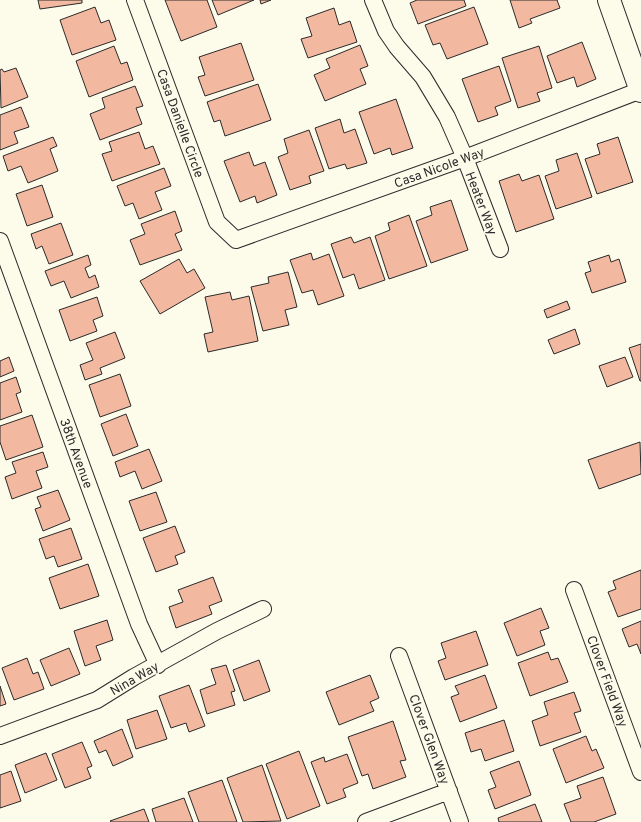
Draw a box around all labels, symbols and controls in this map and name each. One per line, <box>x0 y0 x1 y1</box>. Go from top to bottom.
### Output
street label: Casa Danielle Circle <box>152 67 206 180</box>
street label: Casa Nicole Way <box>392 145 487 193</box>
street label: Heater Way <box>461 170 500 238</box>
street label: 38th Avenue <box>55 416 95 491</box>
street label: Clover Field Way <box>582 634 630 730</box>
street label: Nina Way <box>108 659 162 700</box>
street label: Clover Glen Way <box>404 692 452 787</box>

